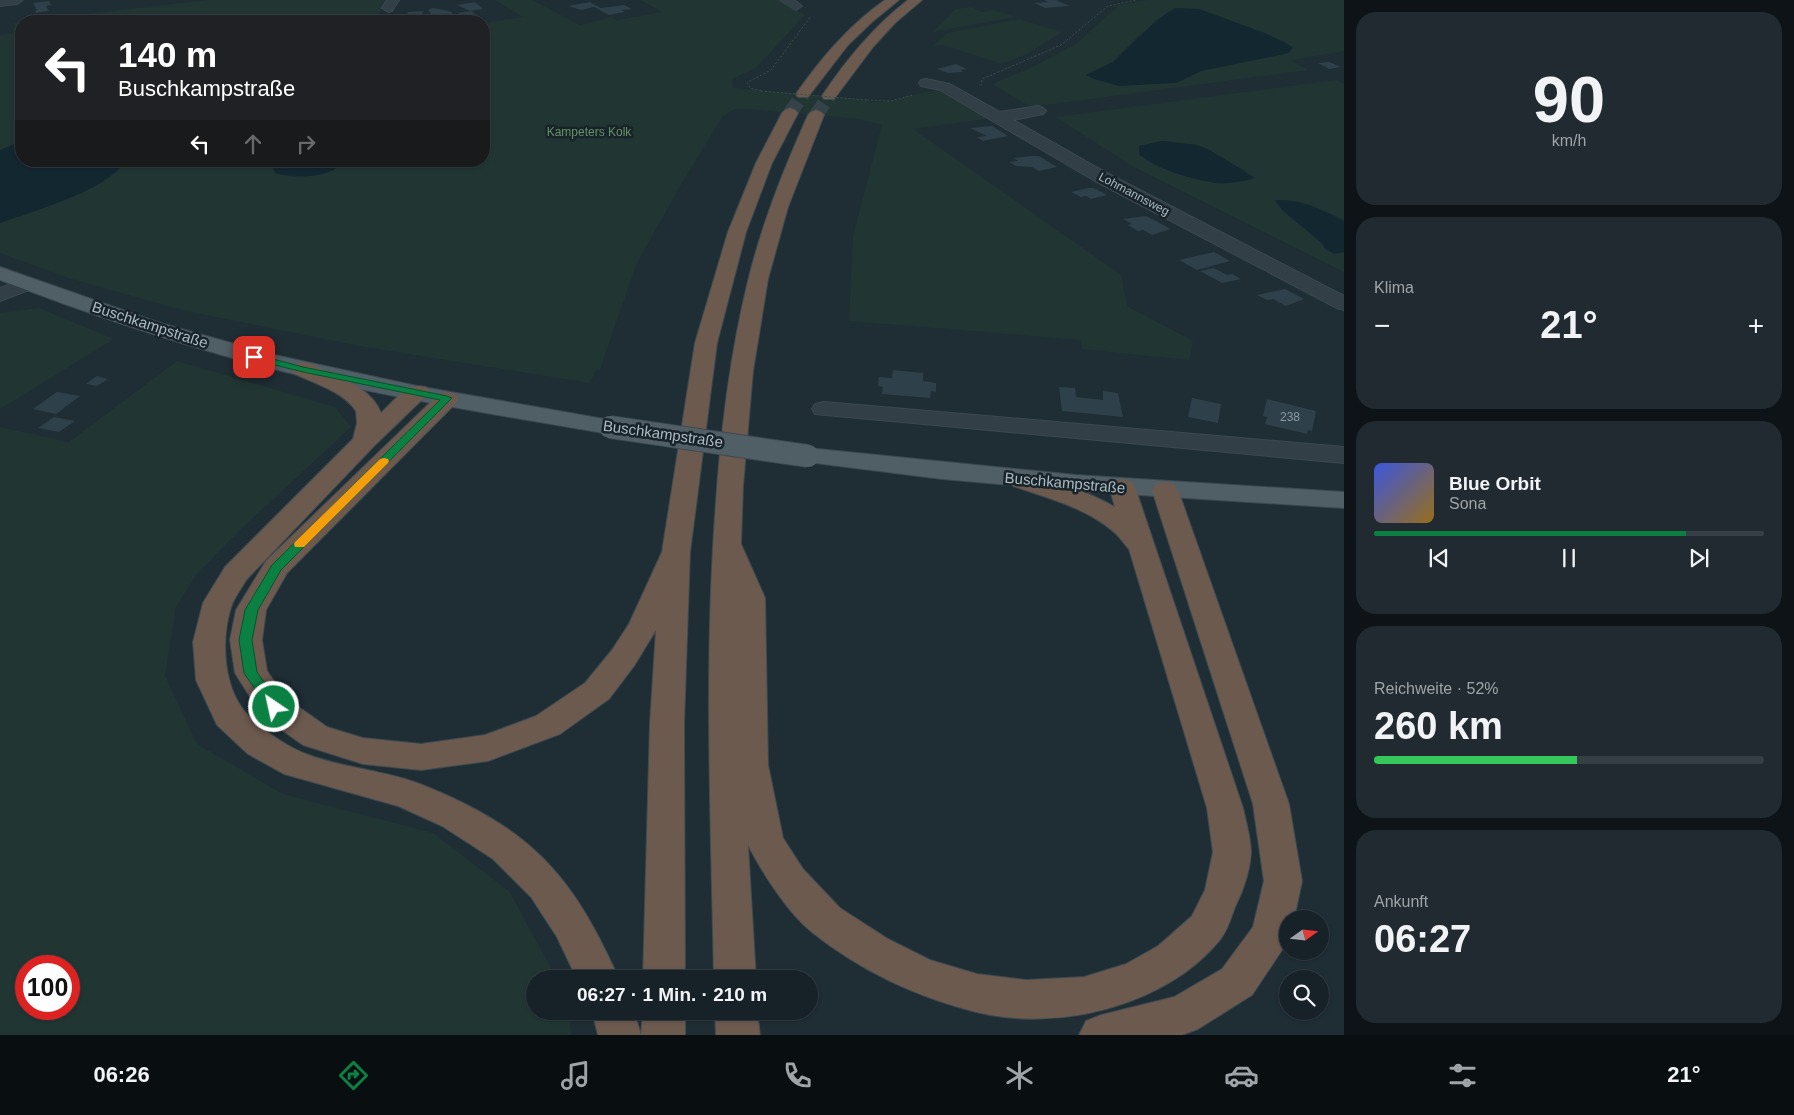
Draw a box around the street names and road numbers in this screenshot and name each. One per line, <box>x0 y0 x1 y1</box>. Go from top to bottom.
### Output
street label: Lohmannsweg <box>1096 169 1172 219</box>
street label: Buschkampstraße <box>90 298 210 351</box>
street label: Buschkampstraße <box>602 417 724 450</box>
street label: Buschkampstraße <box>1004 469 1126 496</box>

